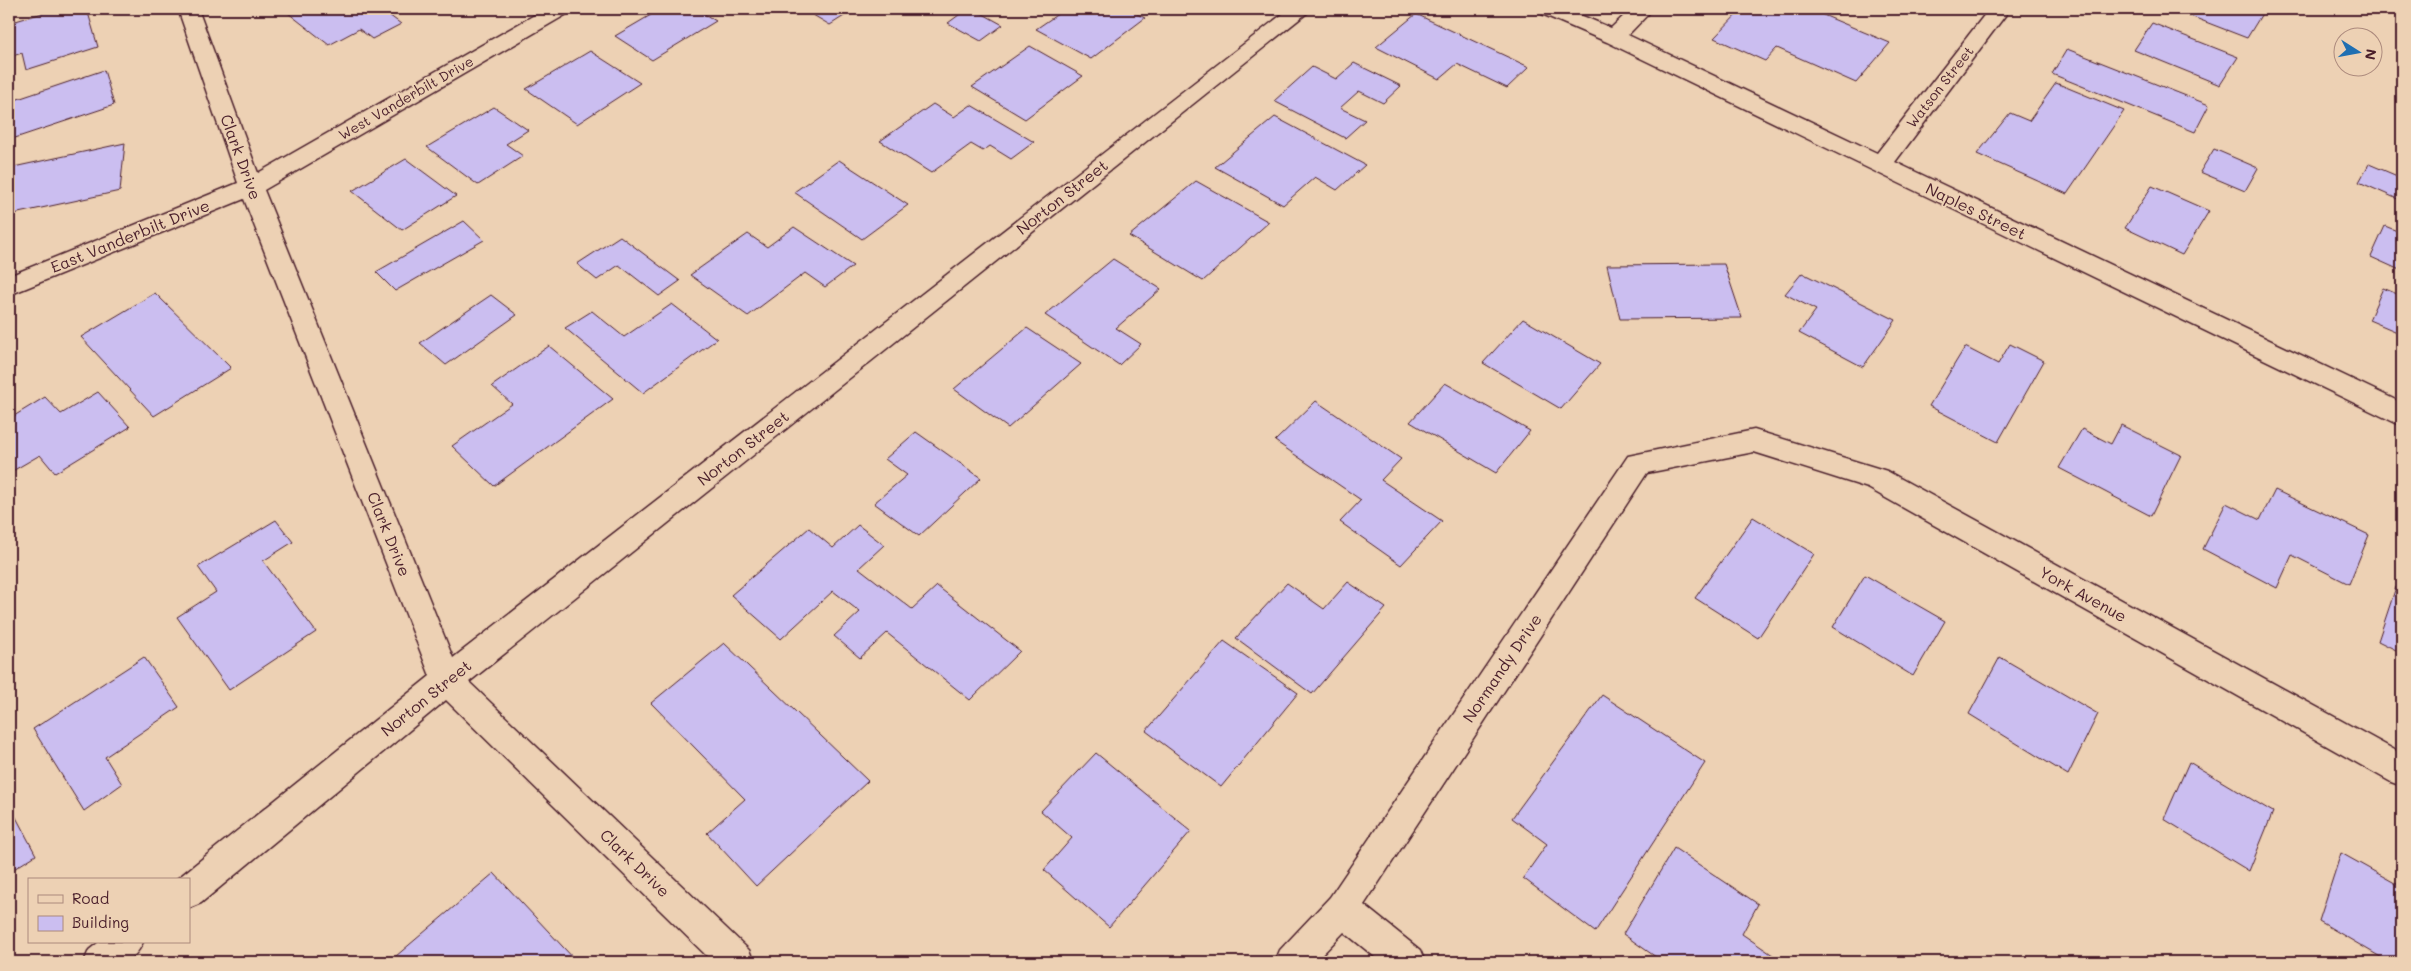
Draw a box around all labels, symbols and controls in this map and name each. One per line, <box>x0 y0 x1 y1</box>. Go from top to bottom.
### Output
north arrow <box>2334 28 2384 78</box>
street label: Watson Street <box>1902 42 1978 132</box>
text: N <box>2361 48 2382 62</box>
street label: West Vanderbilt Drive <box>335 51 477 144</box>
street label: Clark Drive <box>216 111 267 202</box>
street label: Norton Street <box>1012 154 1112 239</box>
street label: Naples Street <box>1922 177 2030 244</box>
street label: East Vanderbilt Drive <box>47 194 212 277</box>
street label: Norton Street <box>693 405 793 490</box>
street label: Clark Drive <box>363 488 416 579</box>
street label: York Avenue <box>2036 561 2131 626</box>
street label: Normandy Drive <box>1457 609 1546 726</box>
street label: Norton Street <box>376 655 475 741</box>
street label: Clark Drive <box>596 824 675 901</box>
legend <box>28 878 190 944</box>
text: Road <box>72 888 109 908</box>
text: Building <box>72 912 129 932</box>

